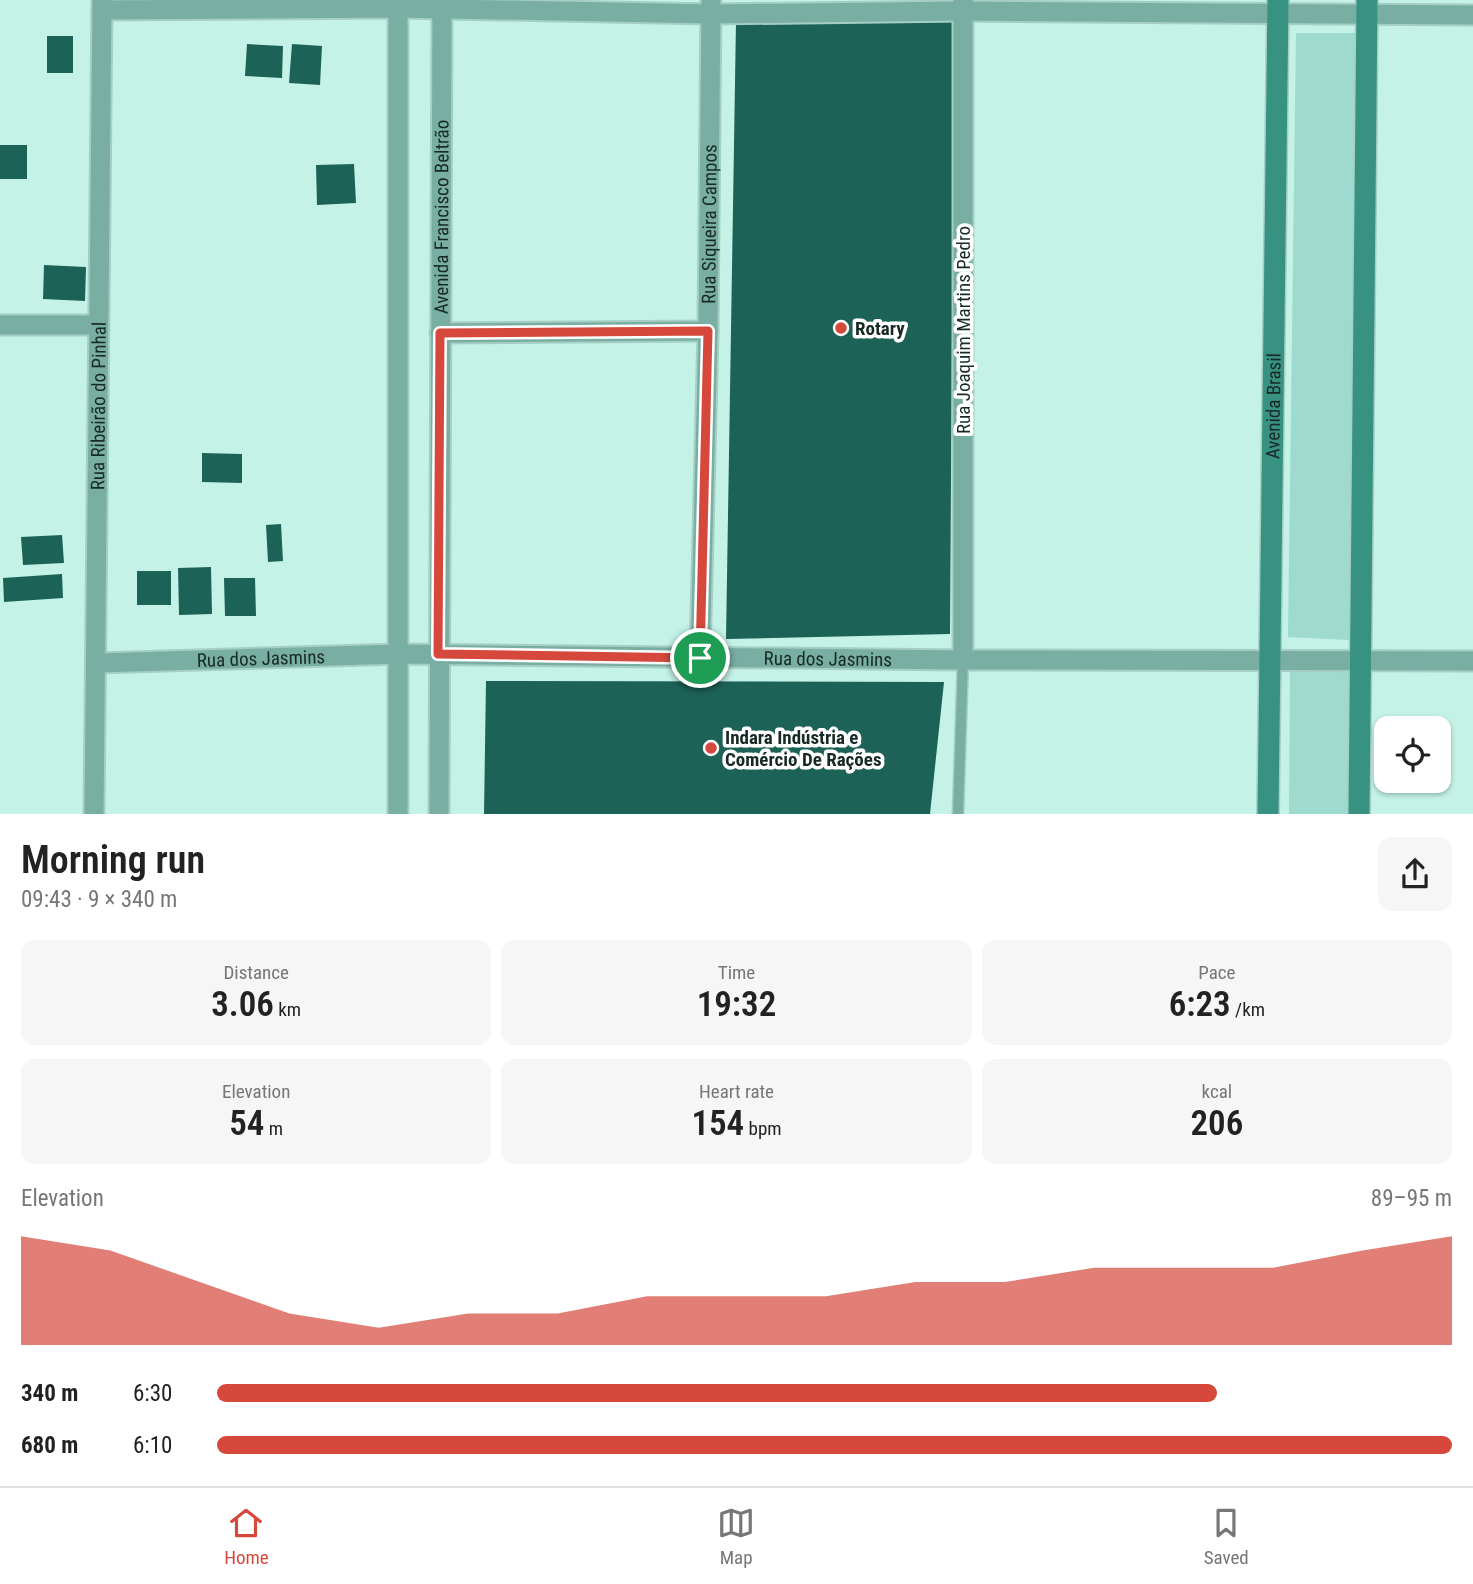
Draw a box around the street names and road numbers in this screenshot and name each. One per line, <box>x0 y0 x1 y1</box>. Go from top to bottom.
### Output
street label: Avenida Francisco Beltrão <box>430 120 454 314</box>
street label: Rua Siqueira Campos <box>697 144 722 304</box>
street label: Rua Joaquim Martins Pedro <box>952 226 975 434</box>
street label: Rua Ribeirão do Pinhal <box>86 322 111 490</box>
street label: Avenida Brasil <box>1261 353 1286 459</box>
street label: Rua dos Jasmins <box>196 645 325 672</box>
street label: Rua dos Jasmins <box>764 647 892 671</box>

